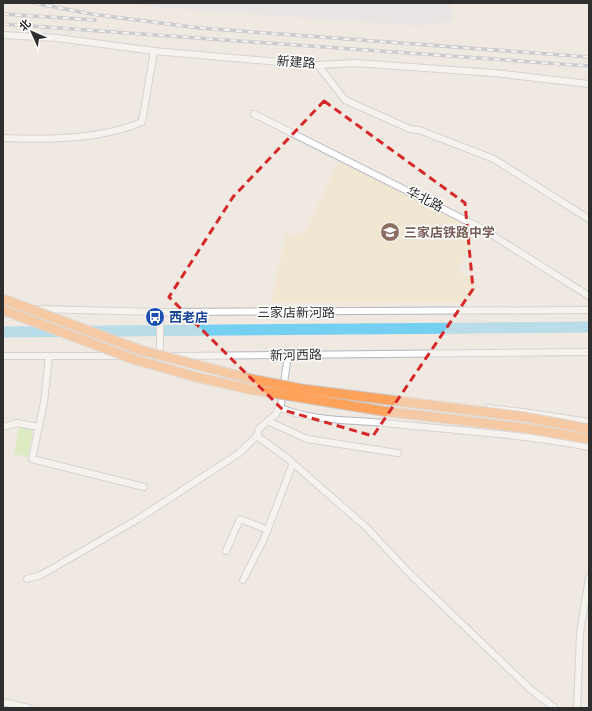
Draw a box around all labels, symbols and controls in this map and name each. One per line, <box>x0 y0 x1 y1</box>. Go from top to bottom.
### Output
north arrow <box>12 12 52 52</box>
text: 北 <box>15 15 34 34</box>
street label: 新建路 <box>276 51 316 73</box>
street label: 华北路 <box>403 182 447 216</box>
school or university icon: 三家店铁路中学 <box>379 221 401 243</box>
place label: 三家店铁路中学 <box>404 223 495 242</box>
street label: 三家店新河路 <box>257 303 335 322</box>
bus stop icon: 西老店 <box>144 306 166 328</box>
place label: 西老店 <box>169 308 208 327</box>
street label: 新河西路 <box>270 345 322 365</box>

